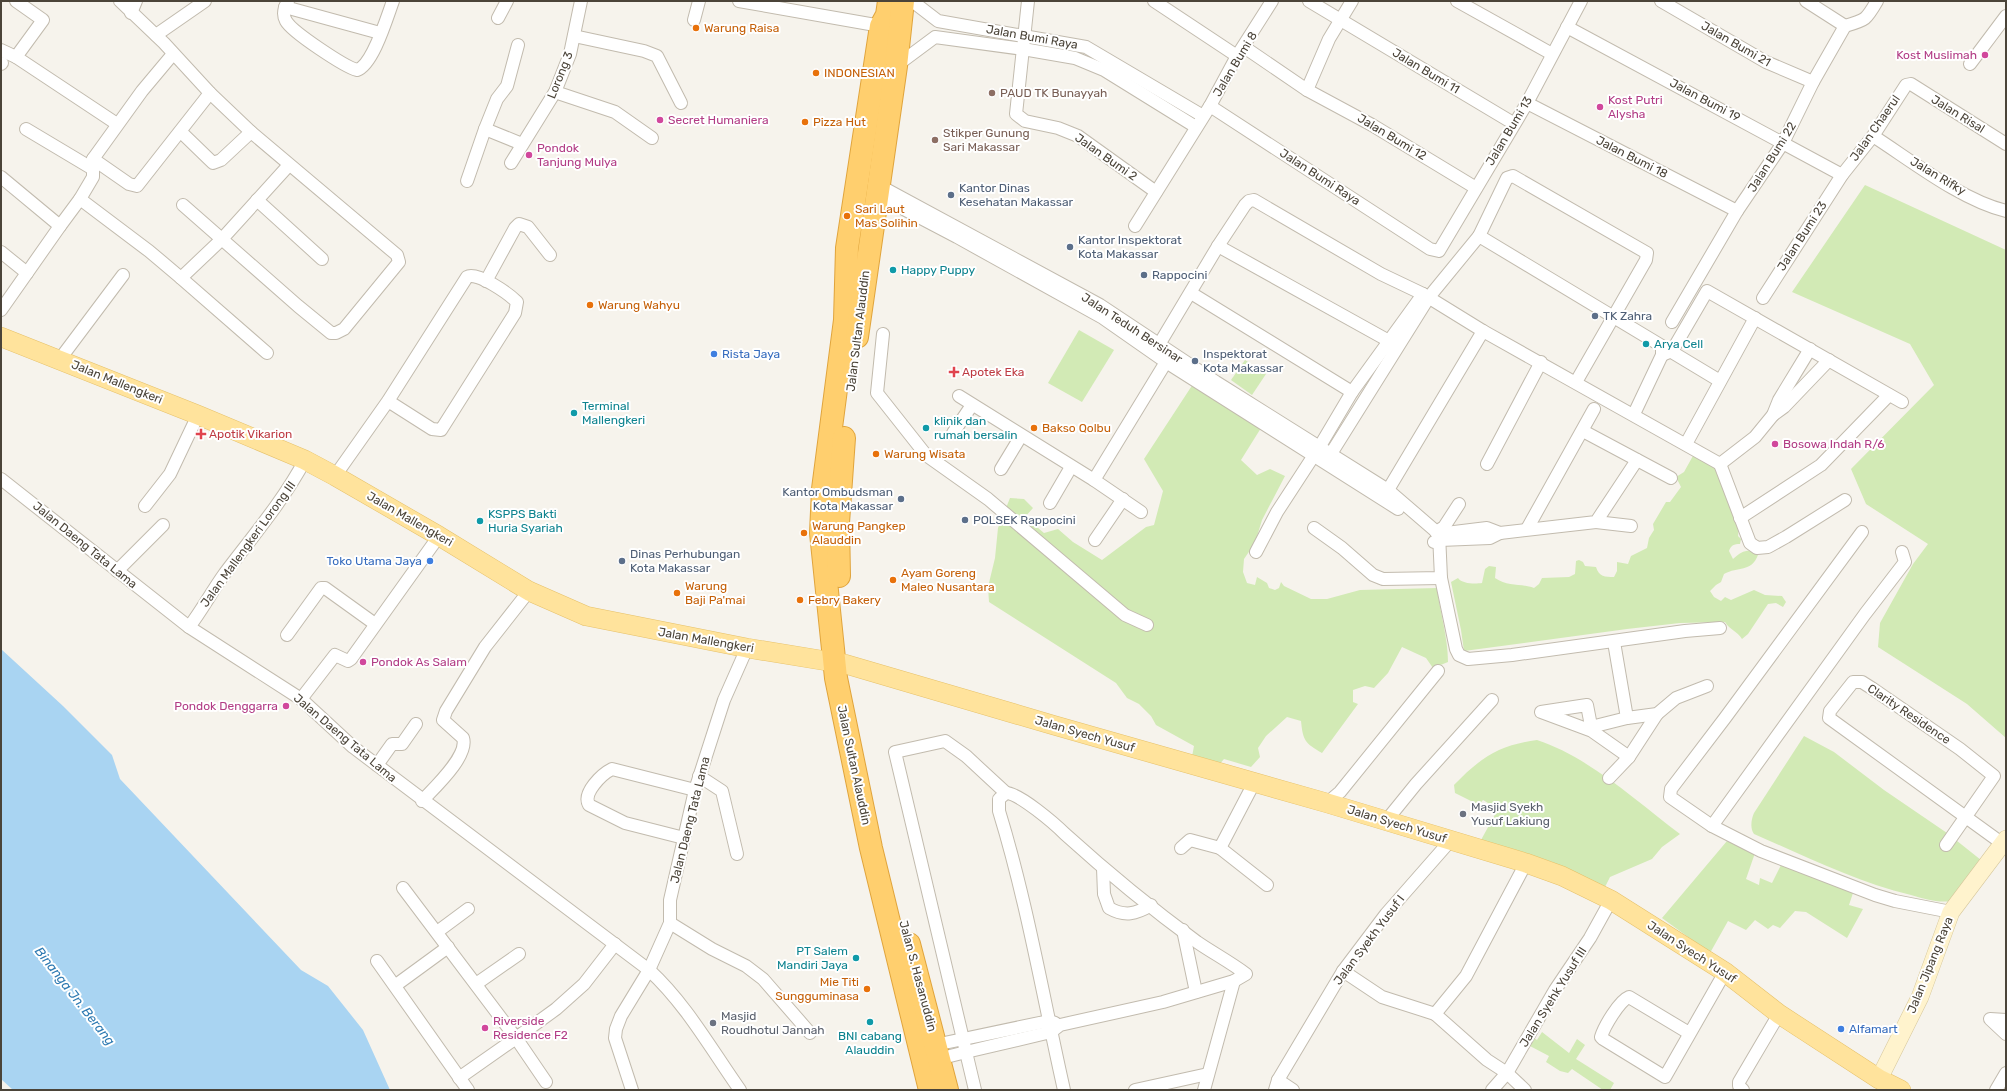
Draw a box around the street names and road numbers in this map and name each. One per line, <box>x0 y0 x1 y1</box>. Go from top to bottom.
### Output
street label: Jalan Bumi 21 <box>1699 18 1773 70</box>
street label: Jalan Bumi Raya <box>985 22 1079 52</box>
street label: Jalan Bumi 8 <box>1210 29 1260 99</box>
street label: Jalan Bumi 11 <box>1390 45 1462 97</box>
street label: Lorong 3 <box>544 49 576 101</box>
street label: Jalan Bumi 19 <box>1667 76 1743 124</box>
street label: Jalan Chaerul <box>1847 92 1903 164</box>
street label: Jalan Risal <box>1929 92 1987 136</box>
street label: Jalan Bumi 13 <box>1483 94 1535 168</box>
street label: Jalan Bumi 12 <box>1355 111 1429 163</box>
street label: Jalan Bumi 22 <box>1745 119 1799 195</box>
street label: Jalan Bumi 2 <box>1072 130 1140 184</box>
street label: Jalan Bumi 18 <box>1594 133 1670 181</box>
street label: Jalan Bumi Raya <box>1277 146 1363 208</box>
street label: Jalan Rifky <box>1908 154 1969 198</box>
street label: Jalan Bumi 23 <box>1774 199 1830 273</box>
street label: Jalan Sultan Alauddin <box>844 270 872 392</box>
street label: Jalan Teduh Bersinar <box>1079 290 1185 366</box>
street label: Jalan Mallengkeri <box>69 357 165 407</box>
street label: Jalan Mallengkeri Lorong III <box>198 478 298 610</box>
street label: Jalan Mallengkeri <box>364 489 456 549</box>
street label: Jalan Daeng Tata Lama <box>30 499 140 591</box>
street label: Jalan Mallengkeri <box>657 625 755 655</box>
street label: Clarity Residence <box>1865 681 1953 747</box>
street label: Jalan Daeng Tata Lama <box>291 691 399 785</box>
street label: Jalan Sultan Alauddin <box>834 704 874 826</box>
street label: Jalan Syech Yusuf <box>1033 713 1137 755</box>
street label: Jalan Daeng Tata Lama <box>667 755 713 885</box>
street label: Jalan Syech Yusuf <box>1346 802 1449 846</box>
street label: Jalan Syekh Yusuf I <box>1331 892 1407 988</box>
street label: Jalan Jipang Raya <box>1904 915 1956 1015</box>
street label: Jalan Syech Yusuf <box>1645 918 1739 986</box>
street label: Jalan S. Hasanuddin <box>896 919 940 1033</box>
street label: Jalan Syehk Yusuf III <box>1517 944 1589 1050</box>

